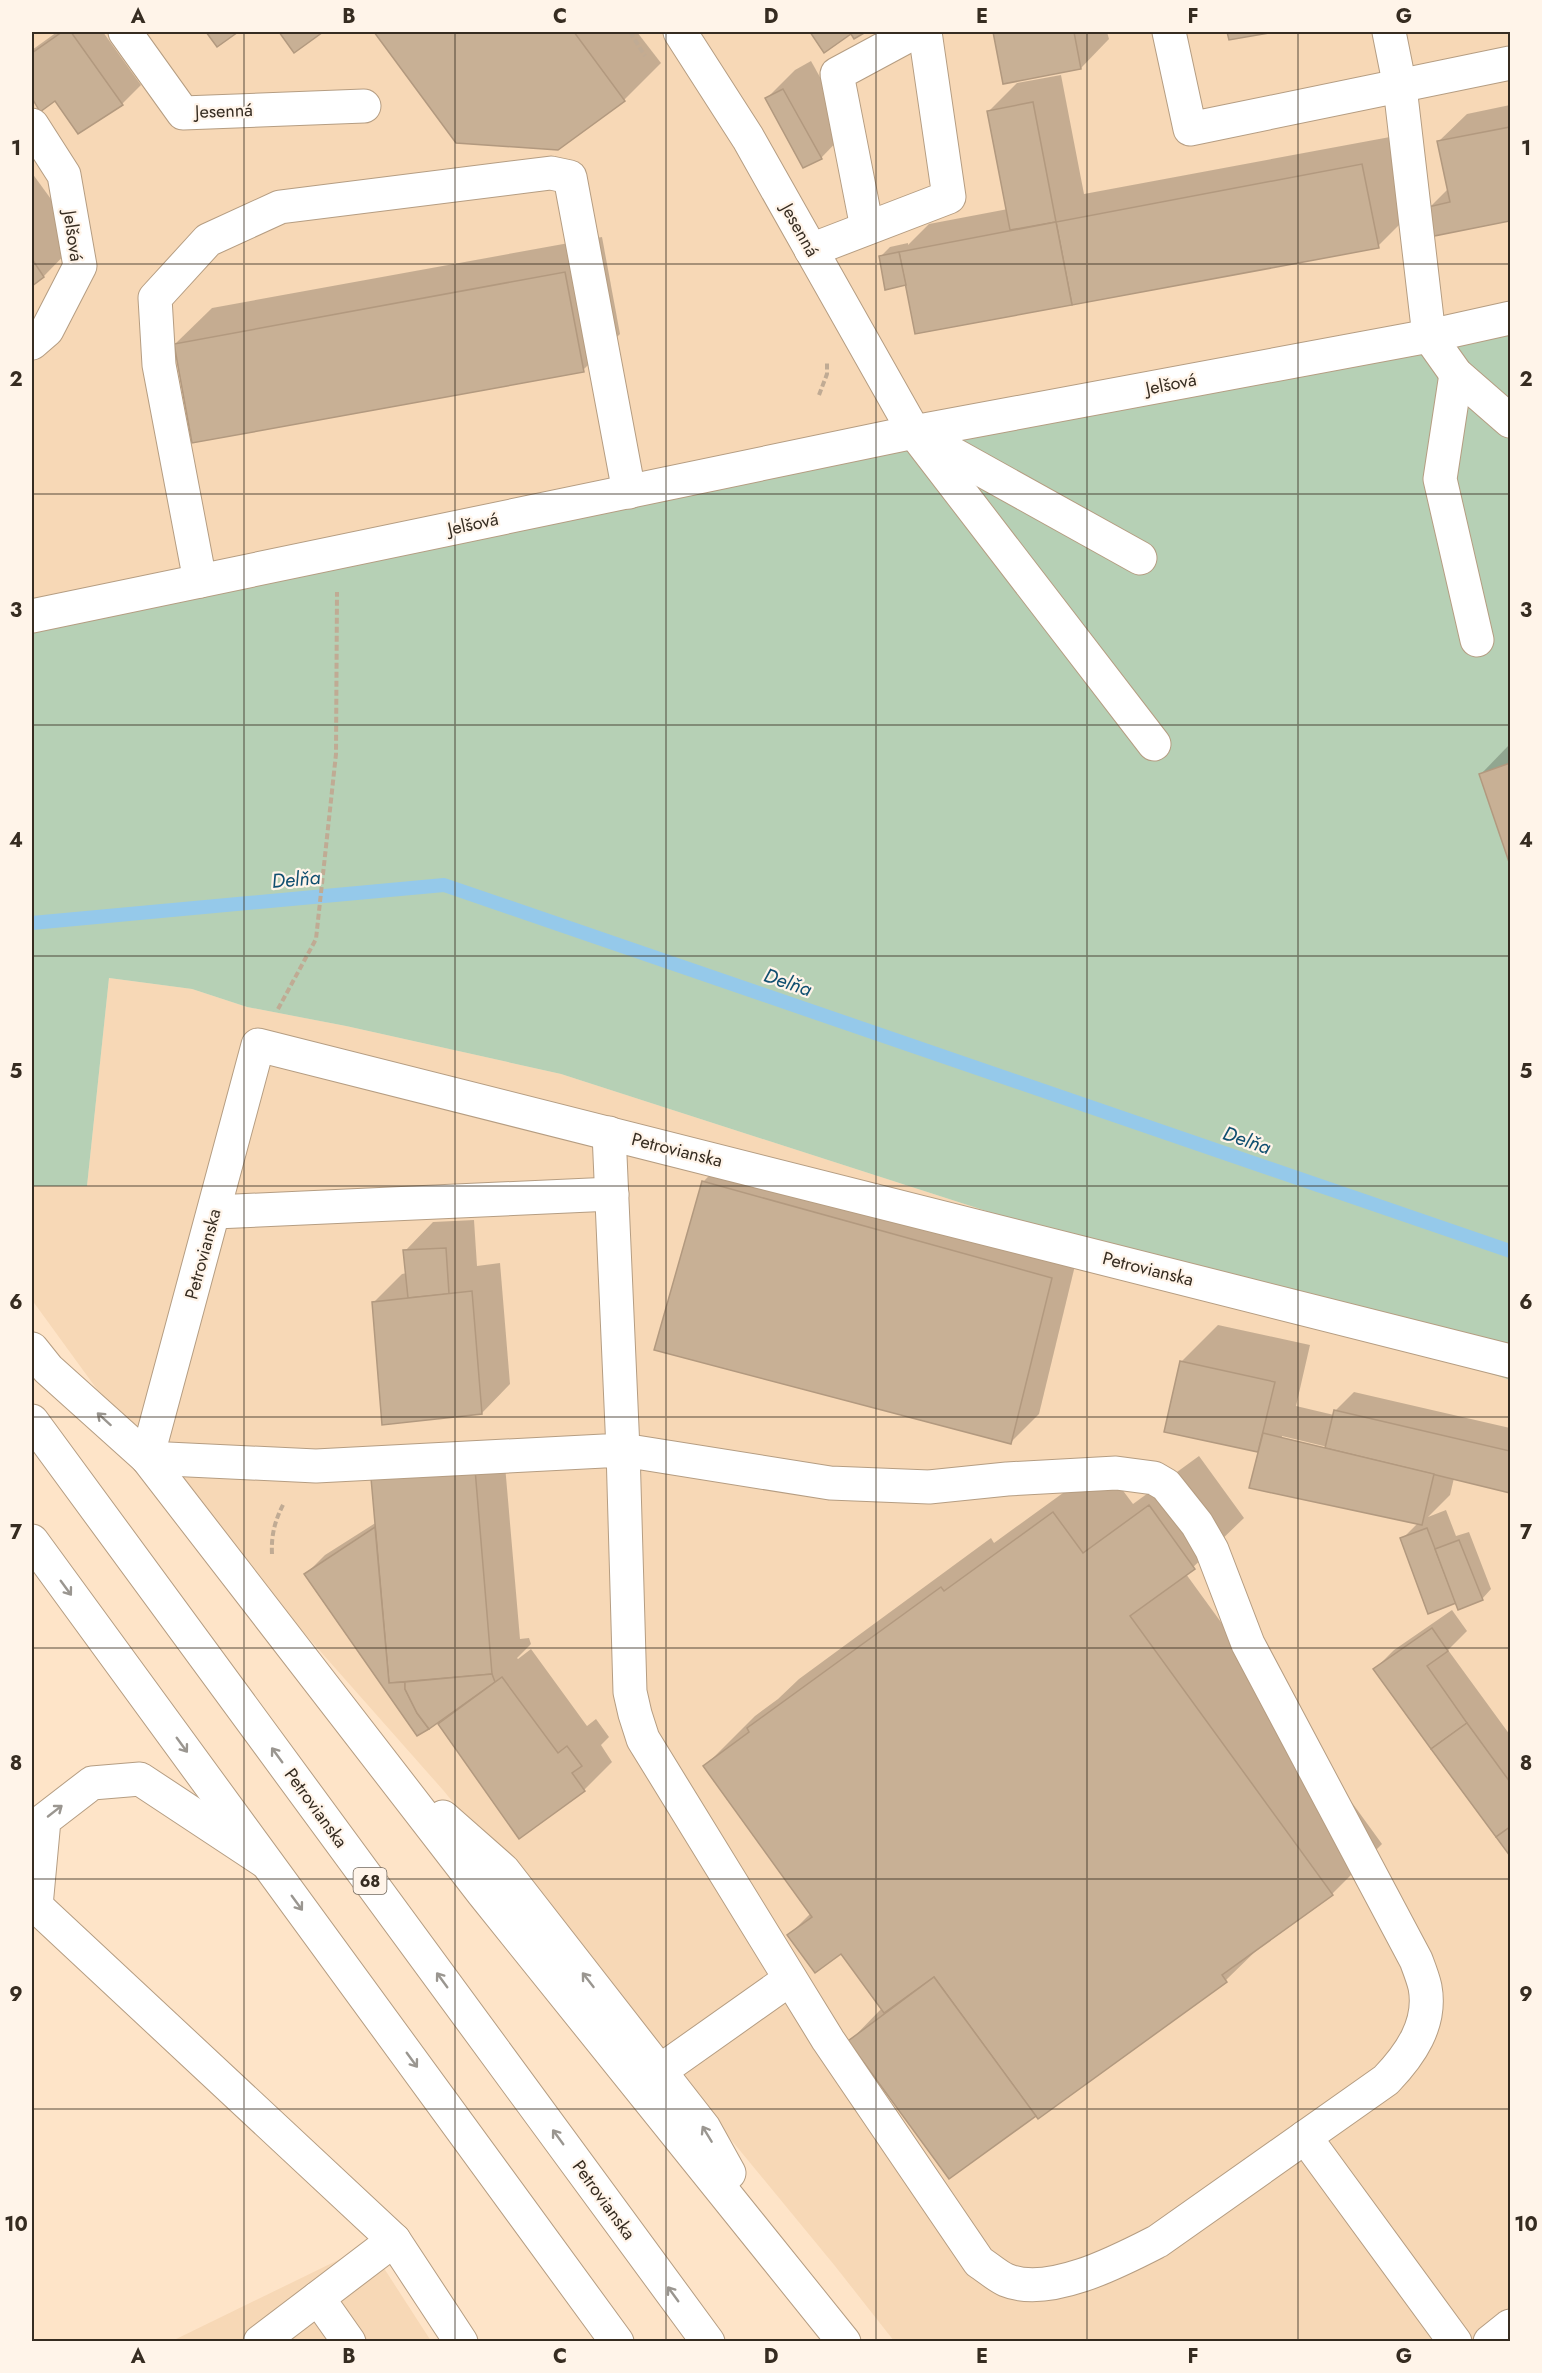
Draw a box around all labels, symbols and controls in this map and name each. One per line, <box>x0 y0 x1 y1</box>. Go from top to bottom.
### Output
text: A <box>130 2 146 31</box>
text: B <box>342 2 356 31</box>
text: C <box>553 2 567 31</box>
text: D <box>764 2 778 31</box>
text: E <box>976 2 988 31</box>
text: F <box>1187 2 1199 31</box>
text: G <box>1396 2 1412 31</box>
street label: Jesenná <box>193 97 253 125</box>
text: 1 <box>11 134 21 163</box>
text: 1 <box>1521 134 1531 163</box>
street label: Jesenná <box>774 197 825 262</box>
street label: Jelšová <box>56 207 89 263</box>
text: 2 <box>9 365 23 394</box>
text: 2 <box>1519 365 1533 394</box>
street label: Jelšová <box>1141 366 1199 402</box>
street label: Jelšová <box>443 506 501 542</box>
text: 3 <box>10 596 22 625</box>
text: 3 <box>1520 596 1532 625</box>
text: 4 <box>9 826 23 855</box>
text: 4 <box>1519 826 1533 855</box>
water label: Delňa <box>270 863 322 896</box>
water label: Delňa <box>760 961 816 1004</box>
text: 5 <box>10 1057 23 1086</box>
text: 5 <box>1520 1057 1533 1086</box>
water label: Delňa <box>1219 1119 1275 1162</box>
street label: Petrovianska <box>629 1126 725 1174</box>
street label: Petrovianska <box>178 1206 228 1302</box>
street label: Petrovianska <box>1100 1245 1196 1293</box>
text: 6 <box>9 1288 23 1317</box>
text: 6 <box>1519 1288 1533 1317</box>
one-way arrow <box>96 1412 111 1426</box>
text: 7 <box>10 1518 23 1547</box>
text: 7 <box>1520 1518 1533 1547</box>
one-way arrow <box>60 1580 72 1596</box>
one-way arrow <box>175 1737 188 1753</box>
one-way arrow <box>271 1748 283 1764</box>
text: 8 <box>10 1749 22 1778</box>
text: 8 <box>1520 1749 1532 1778</box>
street label: Petrovianska <box>278 1763 354 1853</box>
one-way arrow <box>47 1805 63 1817</box>
road number: 68 <box>354 1868 386 1894</box>
one-way arrow <box>291 1894 303 1910</box>
one-way arrow <box>436 1972 449 1988</box>
one-way arrow <box>582 1972 595 1988</box>
text: 9 <box>9 1980 23 2009</box>
text: 9 <box>1519 1980 1533 2009</box>
one-way arrow <box>406 2052 418 2068</box>
one-way arrow <box>701 2126 713 2143</box>
one-way arrow <box>551 2130 564 2146</box>
street label: Petrovianska <box>566 2155 642 2245</box>
text: 10 <box>4 2210 28 2239</box>
text: 10 <box>1514 2210 1538 2239</box>
one-way arrow <box>667 2287 679 2303</box>
text: A <box>130 2342 146 2371</box>
text: B <box>342 2342 356 2371</box>
text: C <box>553 2342 567 2371</box>
text: D <box>764 2342 778 2371</box>
text: E <box>976 2342 988 2371</box>
text: F <box>1187 2342 1199 2371</box>
text: G <box>1396 2342 1412 2371</box>

